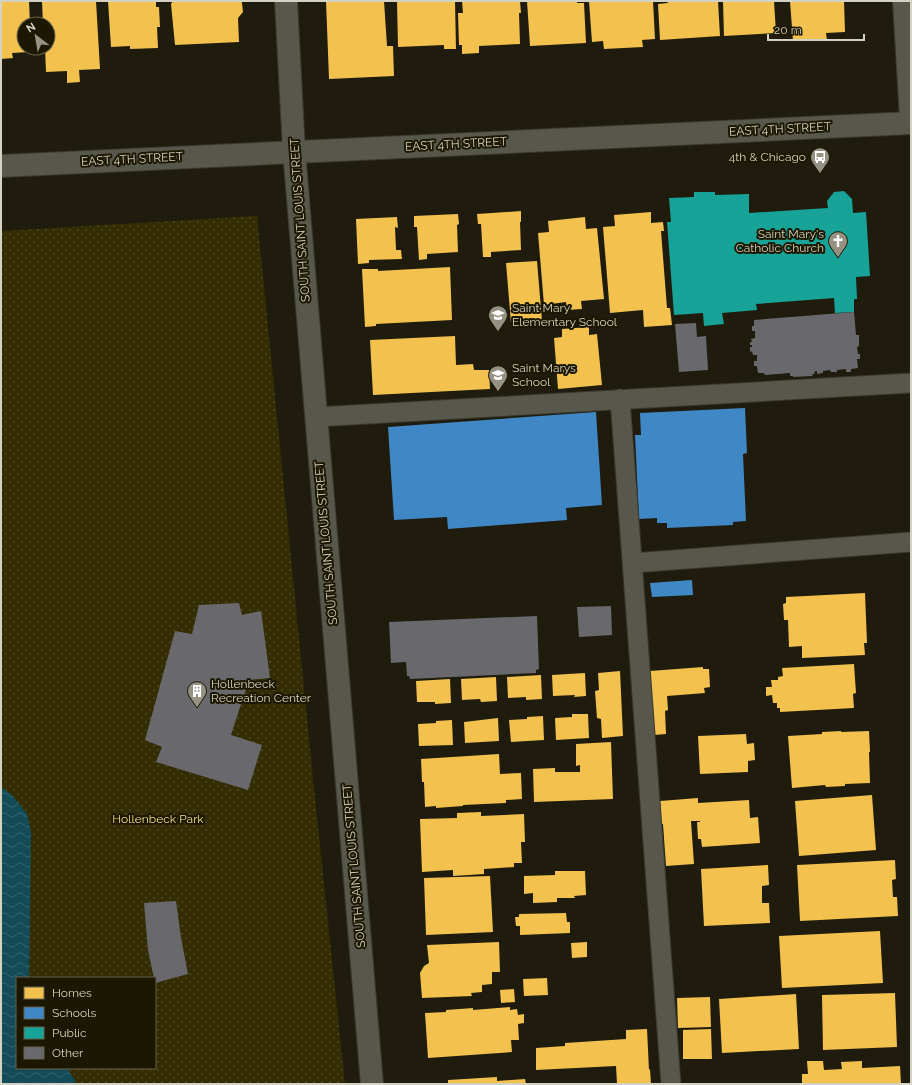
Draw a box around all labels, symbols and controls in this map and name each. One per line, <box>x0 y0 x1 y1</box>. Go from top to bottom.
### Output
north arrow <box>16 16 56 56</box>
scale bar <box>768 16 864 42</box>
text: N <box>24 20 38 36</box>
text: 20 m <box>774 23 802 37</box>
street label: EAST 4TH STREET <box>729 119 832 139</box>
street label: EAST 4TH STREET <box>405 134 508 154</box>
street label: SOUTH SAINT LOUIS STREET <box>287 137 313 303</box>
bus stop icon: 4th & Chicago <box>809 146 831 174</box>
street label: EAST 4TH STREET <box>81 149 184 169</box>
place label: 4th & Chicago <box>729 150 806 164</box>
place label: Saint Mary's Catholic Church <box>736 227 824 255</box>
church icon: Saint Mary's Catholic Church <box>827 230 849 258</box>
place label: Saint Mary Elementary School <box>512 301 618 329</box>
school or university icon: Saint Mary Elementary School <box>487 304 509 332</box>
place label: Saint Marys School <box>512 361 576 389</box>
school or university icon: Saint Marys School <box>487 364 509 392</box>
street label: SOUTH SAINT LOUIS STREET <box>312 460 340 626</box>
place label: Hollenbeck Recreation Center <box>211 677 312 705</box>
building icon: Hollenbeck Recreation Center <box>186 680 208 708</box>
street label: SOUTH SAINT LOUIS STREET <box>340 783 368 949</box>
park label: Hollenbeck Park <box>112 812 204 826</box>
legend <box>16 977 156 1069</box>
text: Homes <box>52 986 92 1000</box>
text: Schools <box>52 1006 96 1020</box>
text: Public <box>52 1026 87 1040</box>
text: Other <box>52 1046 84 1060</box>

